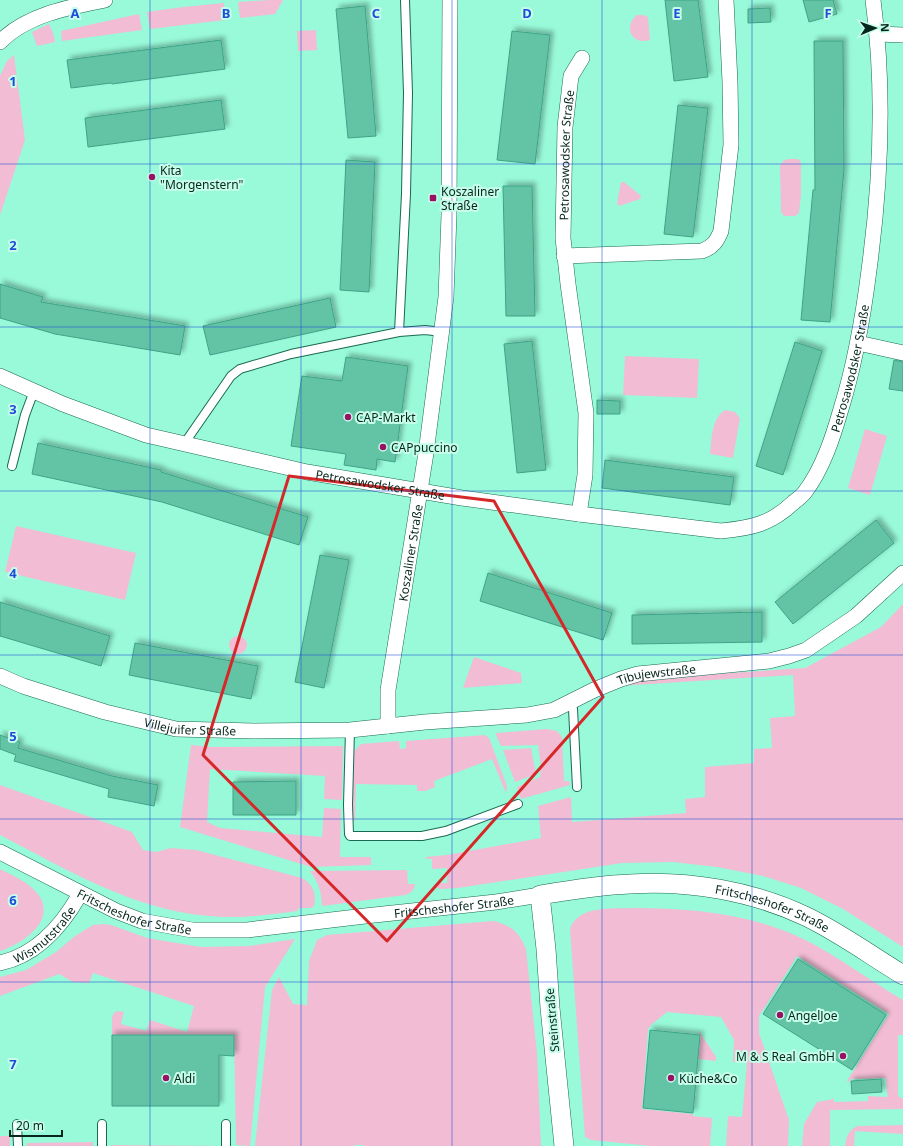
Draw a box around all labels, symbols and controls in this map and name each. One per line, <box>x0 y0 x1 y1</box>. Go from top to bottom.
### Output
text: A <box>71 4 80 22</box>
text: B <box>222 4 230 22</box>
text: C <box>372 4 380 22</box>
text: D <box>522 4 532 22</box>
text: E <box>673 4 681 22</box>
text: F <box>824 4 832 22</box>
north arrow <box>855 8 895 48</box>
text: N <box>878 23 893 32</box>
text: 1 <box>9 72 17 90</box>
street label: Petrosawodsker Straße <box>555 89 578 221</box>
place label: Kita "Morgenstern" <box>160 162 244 193</box>
marker: Kita "Morgenstern" <box>147 172 157 182</box>
place label: Koszaliner Straße <box>441 183 499 214</box>
marker: Koszaliner Straße <box>428 193 438 203</box>
text: 2 <box>9 236 17 254</box>
street label: Petrosawodsker Straße <box>826 303 873 434</box>
text: 3 <box>9 400 17 418</box>
place label: CAP-Markt <box>356 409 416 426</box>
marker: CAP-Markt <box>343 412 353 422</box>
place label: CAPpuccino <box>391 439 458 456</box>
marker: CAPpuccino <box>378 442 388 452</box>
street label: Petrosawodsker Straße <box>314 465 446 504</box>
street label: Koszaliner Straße <box>394 503 426 603</box>
text: 4 <box>9 564 17 582</box>
street label: Tibujewstraße <box>614 660 697 688</box>
street label: Villejuifer Straße <box>142 713 237 739</box>
text: 5 <box>9 727 17 745</box>
street label: Fritscheshofer Straße <box>714 880 833 936</box>
street label: Fritscheshofer Straße <box>74 884 193 938</box>
text: 6 <box>9 891 17 909</box>
street label: Fritscheshofer Straße <box>393 891 515 921</box>
street label: Wismutstraße <box>10 902 79 967</box>
street label: Steinstraße <box>541 987 563 1053</box>
place label: AngelJoe <box>788 1007 838 1024</box>
marker: AngelJoe <box>775 1010 785 1020</box>
place label: M & S Real GmbH <box>736 1048 835 1065</box>
marker: M & S Real GmbH <box>838 1051 848 1061</box>
text: 7 <box>9 1055 17 1073</box>
place label: Aldi <box>174 1070 195 1087</box>
place label: Küche&Co <box>679 1070 737 1087</box>
marker: Aldi <box>161 1073 171 1083</box>
marker: Küche&Co <box>666 1073 676 1083</box>
scale bar <box>10 1112 62 1138</box>
text: 20 m <box>16 1117 44 1134</box>

